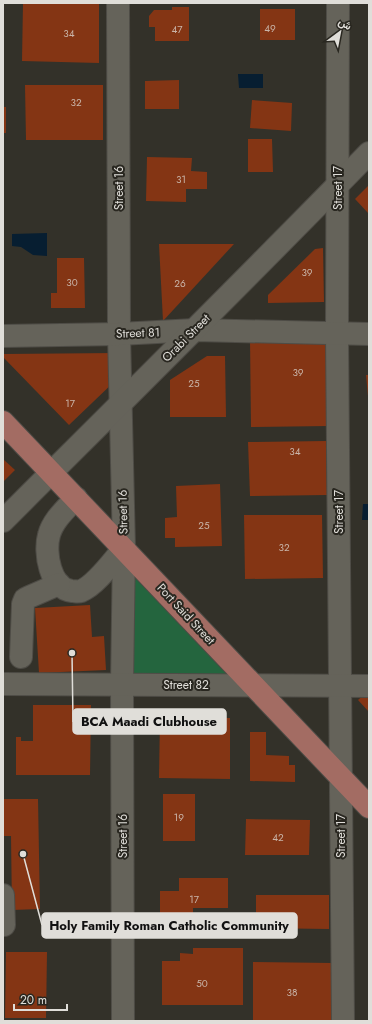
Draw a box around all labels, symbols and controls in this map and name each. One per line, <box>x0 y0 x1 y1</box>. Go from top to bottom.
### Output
north arrow <box>320 12 360 52</box>
text: ش <box>335 13 355 34</box>
house number: 49 <box>264 21 276 36</box>
house number: 47 <box>171 22 183 37</box>
house number: 34 <box>63 26 75 41</box>
house number: 32 <box>70 95 82 110</box>
street label: Street 17 <box>329 165 347 210</box>
street label: Street 16 <box>110 166 128 210</box>
house number: 31 <box>176 172 186 187</box>
house number: 39 <box>301 265 313 280</box>
house number: 30 <box>66 275 78 290</box>
house number: 26 <box>174 276 186 291</box>
street label: Orabi Street <box>158 310 214 366</box>
street label: Street 81 <box>116 323 160 343</box>
house number: 39 <box>292 365 304 380</box>
house number: 25 <box>188 376 200 391</box>
house number: 17 <box>65 396 76 411</box>
house number: 34 <box>289 444 301 459</box>
street label: Street 16 <box>114 489 132 534</box>
street label: Street 17 <box>330 489 348 534</box>
house number: 25 <box>198 518 210 533</box>
house number: 32 <box>278 540 290 555</box>
street label: Port Said Street <box>153 579 219 649</box>
street label: Street 82 <box>163 676 209 694</box>
callout: BCA Maadi Clubhouse <box>73 709 226 734</box>
text: BCA Maadi Clubhouse <box>81 712 218 731</box>
house number: 19 <box>174 810 184 825</box>
street label: Street 17 <box>332 813 350 858</box>
street label: Street 16 <box>114 814 132 858</box>
house number: 42 <box>272 830 284 845</box>
house number: 17 <box>189 892 200 907</box>
callout: Holy Family Roman Catholic Community <box>42 913 297 938</box>
text: Holy Family Roman Catholic Community <box>49 916 289 935</box>
house number: 50 <box>196 976 208 991</box>
house number: 38 <box>287 985 297 1000</box>
scale bar <box>14 986 67 1012</box>
text: 20 m <box>20 991 47 1009</box>

